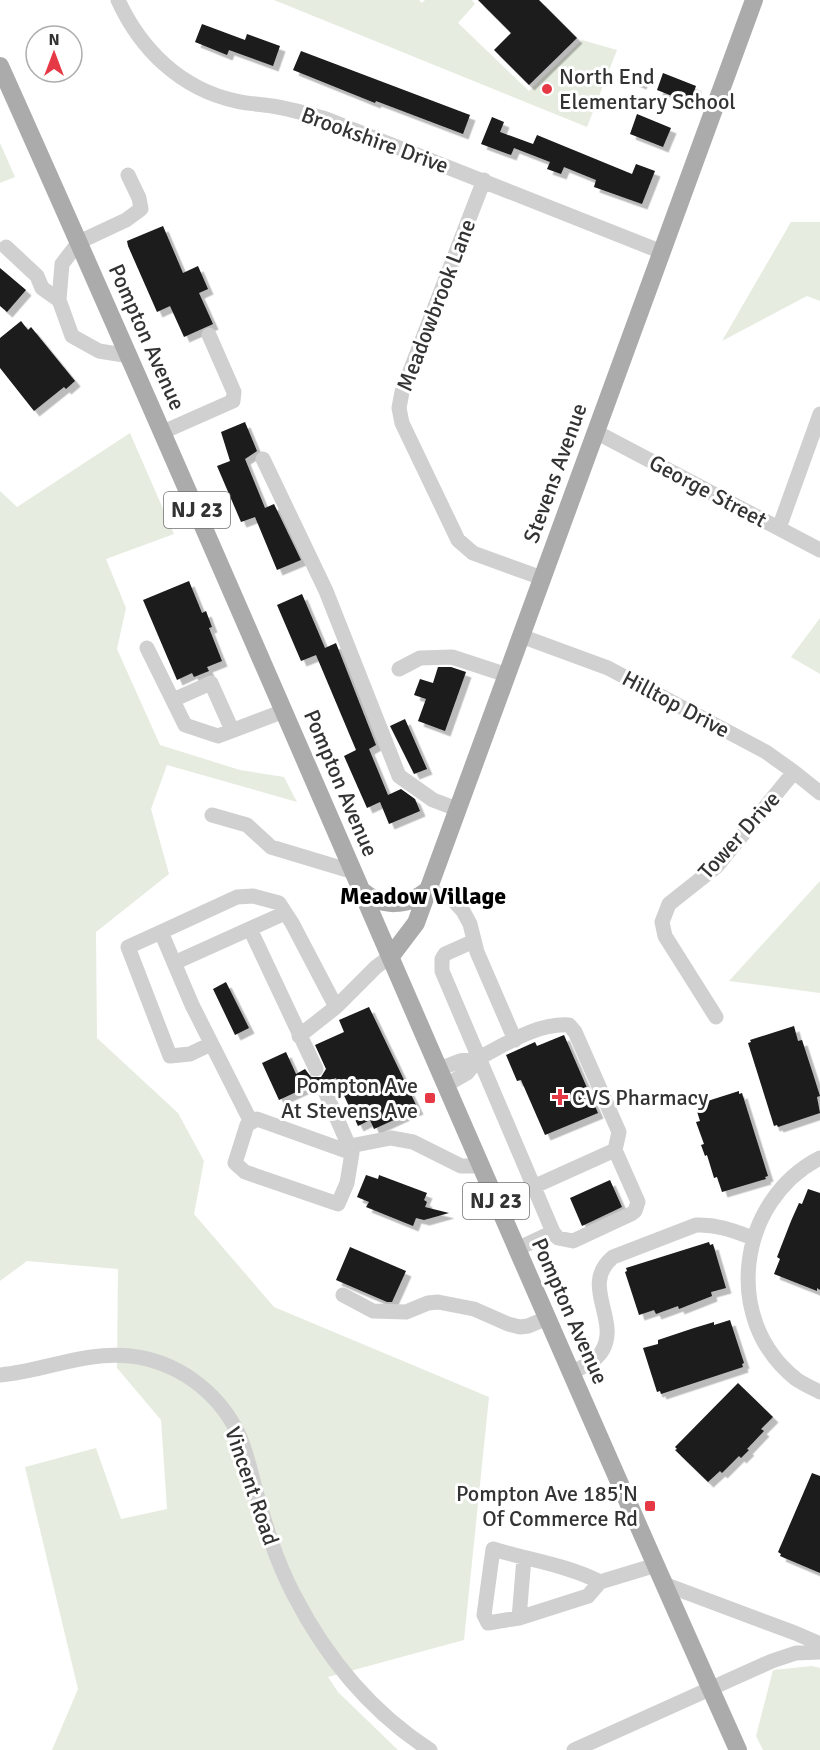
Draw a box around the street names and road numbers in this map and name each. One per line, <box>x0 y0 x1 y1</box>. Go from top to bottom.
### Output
street label: Brookshire Drive <box>298 101 452 179</box>
street label: Meadowbrook Lane <box>391 215 481 395</box>
street label: Pompton Avenue <box>103 260 191 414</box>
street label: Stevens Avenue <box>517 400 593 546</box>
street label: George Street <box>645 449 772 533</box>
road number: NJ 23 <box>164 492 230 528</box>
street label: Hilltop Drive <box>618 664 734 744</box>
street label: Pompton Avenue <box>298 705 384 861</box>
street label: Tower Drive <box>693 785 785 885</box>
road number: NJ 23 <box>463 1183 529 1219</box>
street label: Pompton Avenue <box>526 1234 614 1388</box>
street label: Vincent Road <box>219 1423 285 1549</box>

